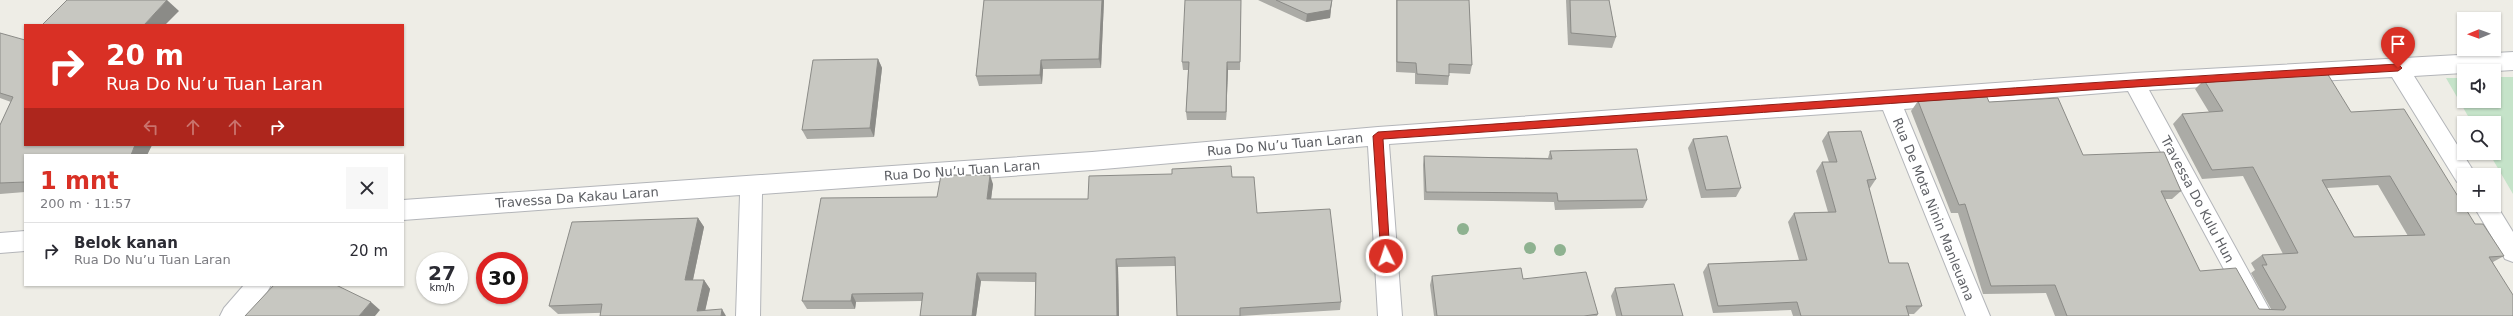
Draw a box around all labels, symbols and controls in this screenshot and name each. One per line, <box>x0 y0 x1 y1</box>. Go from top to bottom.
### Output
north arrow <box>2457 12 2501 56</box>
map controls <box>2457 12 2501 212</box>
pin <box>2381 27 2415 68</box>
icon: arrive <box>2387 33 2409 55</box>
text: 20 m <box>106 39 184 72</box>
icon: right <box>40 40 92 92</box>
button: sound <box>2457 64 2501 108</box>
text: Rua Do Nu’u Tuan Laran <box>106 73 323 94</box>
street label: Rua De Mota Ninin Manleuana <box>1890 115 1977 303</box>
icon: left <box>140 116 162 138</box>
icon: ahead <box>182 116 204 138</box>
icon: ahead <box>224 116 246 138</box>
icon: right <box>266 116 288 138</box>
button: search <box>2457 116 2501 160</box>
street label: Rua Do Nu’u Tuan Laran <box>1206 130 1364 159</box>
street label: Travessa Do Kulu Hun <box>2157 133 2237 265</box>
street label: Rua Do Nu’u Tuan Laran <box>883 158 1041 183</box>
text: 1 mnt <box>40 167 119 195</box>
button: close <box>346 167 388 209</box>
button: + <box>2457 168 2501 212</box>
street label: Travessa Da Kakau Laran <box>494 184 659 211</box>
text: 200 m · 11:57 <box>40 196 131 211</box>
text: Belok kanan <box>74 234 178 252</box>
position arrow <box>1365 235 1407 277</box>
icon: right <box>40 240 62 262</box>
text: 20 m <box>350 242 388 260</box>
text: Rua Do Nu’u Tuan Laran <box>74 252 231 267</box>
speed limit sign: 30 <box>476 252 528 304</box>
text: 27 <box>428 261 456 285</box>
text: km/h <box>429 282 455 293</box>

